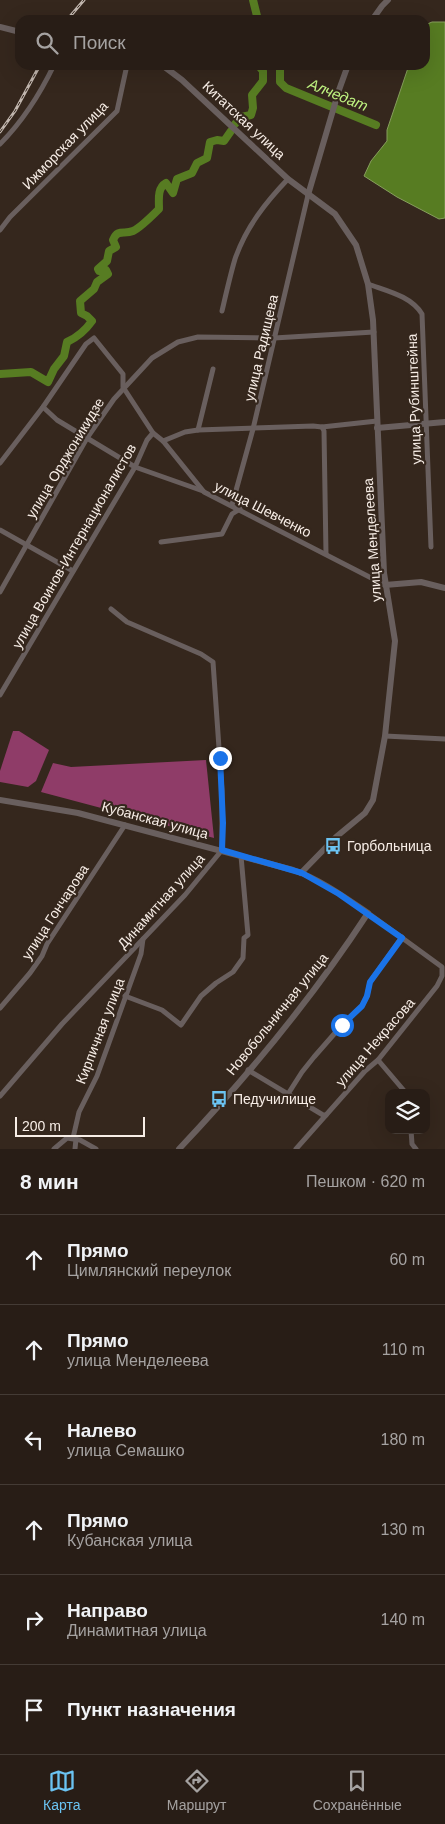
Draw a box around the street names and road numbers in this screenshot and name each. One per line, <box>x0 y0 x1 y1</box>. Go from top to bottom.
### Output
street label: Китатская улица <box>199 78 289 163</box>
street label: Ижморская улица <box>19 98 111 192</box>
street label: улица Радищева <box>241 293 281 403</box>
street label: улица Рубинштейна <box>404 333 424 465</box>
street label: улица Орджоникидзе <box>23 395 107 521</box>
street label: улица Воинов-Интернационалистов <box>9 441 139 651</box>
street label: улица Менделеева <box>360 477 384 602</box>
street label: улица Шевченко <box>212 478 314 540</box>
street label: Кубанская улица <box>100 798 210 842</box>
street label: Динамитная улица <box>114 850 208 952</box>
street label: улица Гончарова <box>18 861 92 963</box>
street label: Новобольничная улица <box>223 950 331 1078</box>
street label: Кирпичная улица <box>72 976 128 1086</box>
street label: улица Некрасова <box>332 994 418 1090</box>

